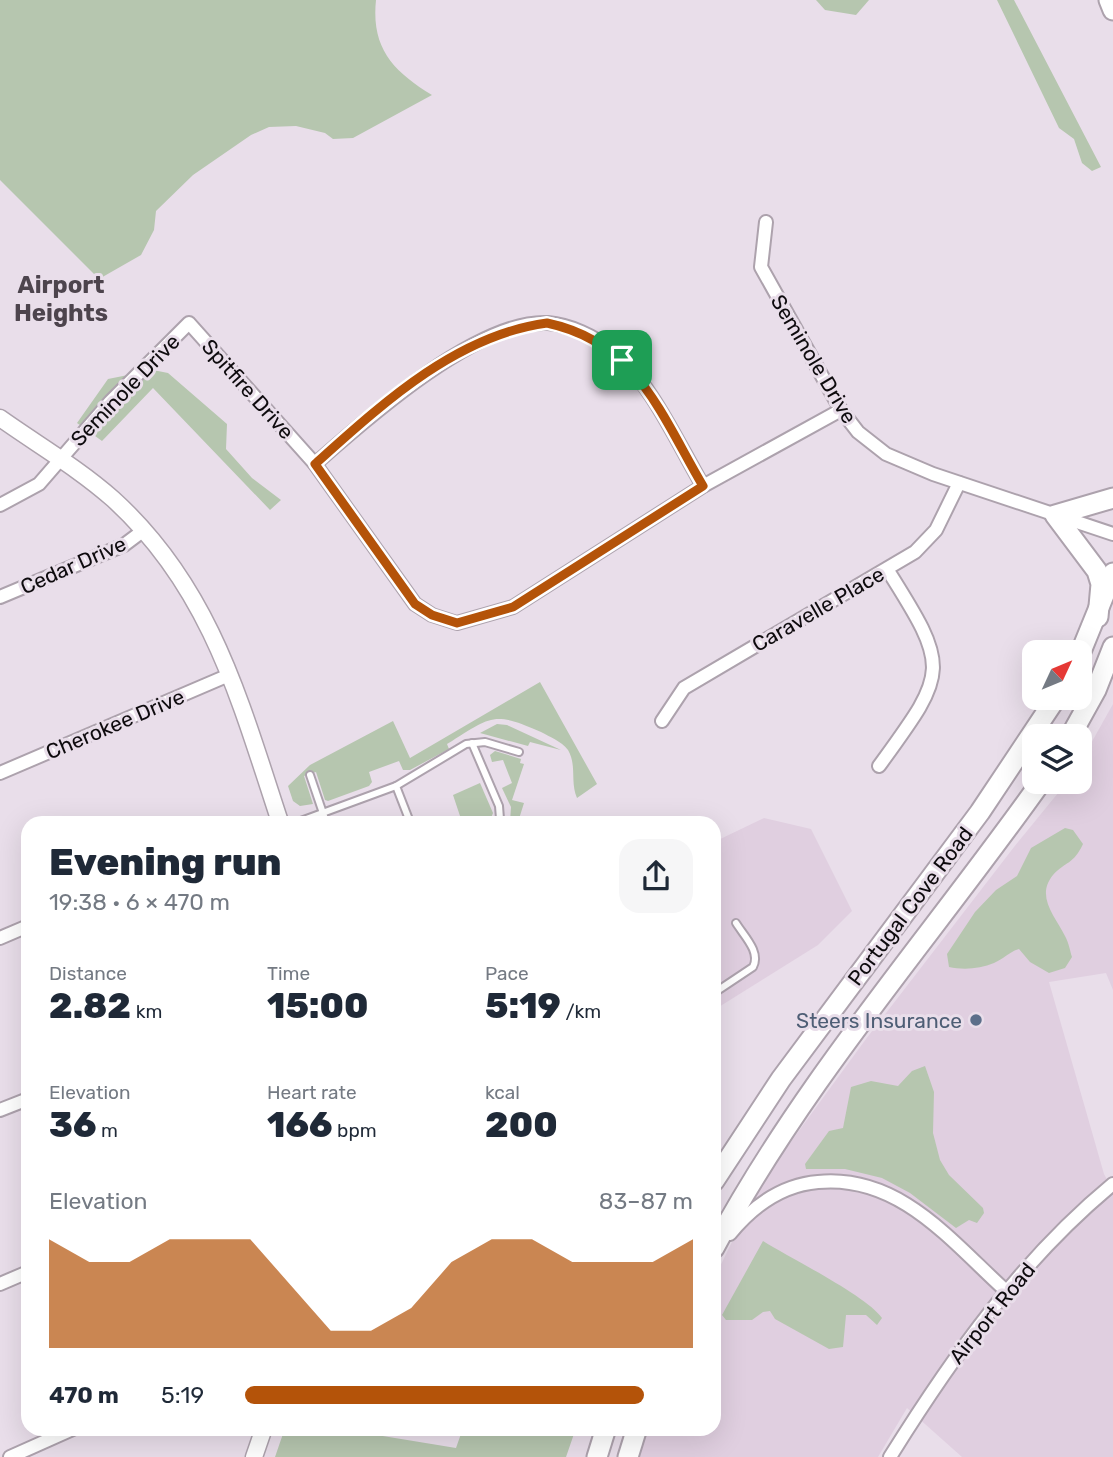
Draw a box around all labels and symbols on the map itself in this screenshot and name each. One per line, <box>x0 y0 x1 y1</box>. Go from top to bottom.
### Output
district label: Airport Heights <box>14 271 108 327</box>
street label: Seminole Drive <box>766 290 862 428</box>
street label: Seminole Drive <box>65 329 185 451</box>
pin <box>592 330 652 390</box>
street label: Spitfire Drive <box>197 334 299 444</box>
street label: Cedar Drive <box>16 531 130 599</box>
street label: Caravelle Place <box>747 561 889 657</box>
north arrow <box>1022 640 1092 710</box>
street label: Cherokee Drive <box>42 684 188 764</box>
street label: Portugal Cove Road <box>842 822 978 990</box>
place label: Steers Insurance <box>796 1008 962 1033</box>
marker: Steers Insurance <box>968 1012 984 1028</box>
street label: Airport Road <box>944 1257 1040 1369</box>

